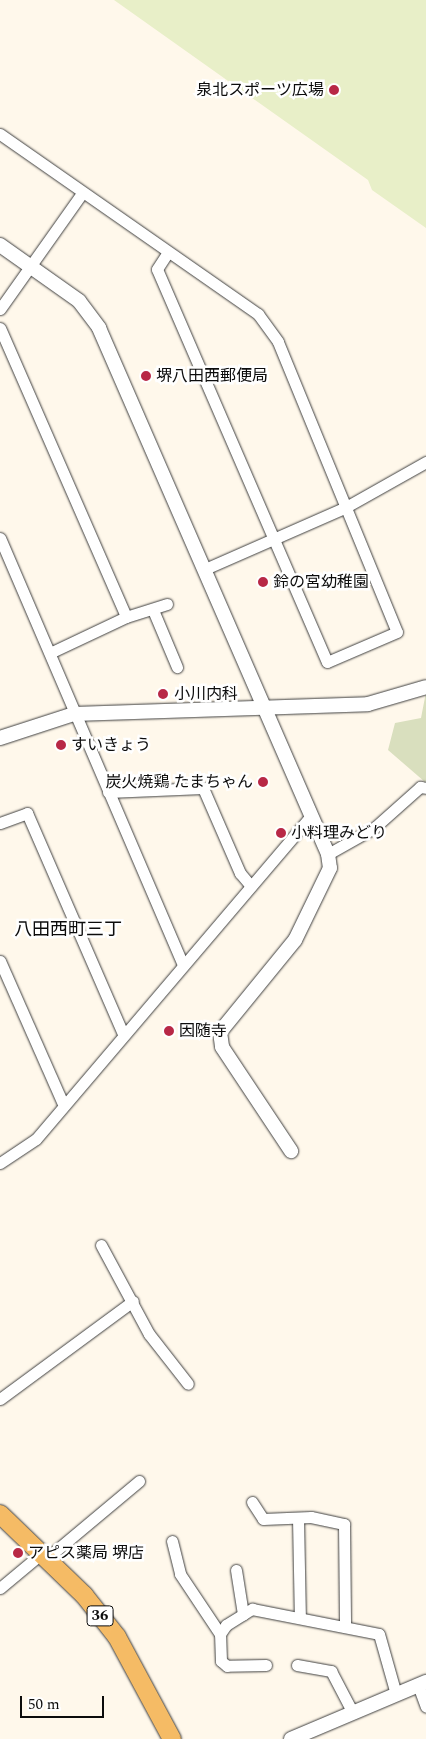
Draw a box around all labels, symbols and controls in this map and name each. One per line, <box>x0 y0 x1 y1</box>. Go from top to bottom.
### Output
place label: 泉北スポーツ広場 <box>196 80 324 100</box>
marker: 泉北スポーツ広場 <box>328 84 340 96</box>
place label: 堺八田西郵便局 <box>156 366 268 386</box>
marker: 堺八田西郵便局 <box>140 370 152 382</box>
place label: 鈴の宮幼稚園 <box>273 572 369 592</box>
marker: 鈴の宮幼稚園 <box>257 576 269 588</box>
place label: 小川内科 <box>174 684 238 704</box>
marker: 小川内科 <box>156 687 170 701</box>
place label: すいきょう <box>71 735 151 755</box>
marker: すいきょう <box>55 739 67 751</box>
place label: 炭火焼鶏 たまちゃん <box>105 772 253 792</box>
marker: 炭火焼鶏 たまちゃん <box>257 776 269 788</box>
place label: 小料理みどり <box>291 823 387 843</box>
marker: 小料理みどり <box>275 827 287 839</box>
district label: 八田西町三丁 <box>14 919 122 941</box>
place label: 因随寺 <box>179 1021 227 1041</box>
marker: 因随寺 <box>163 1025 175 1037</box>
place label: アピス薬局 堺店 <box>28 1543 144 1563</box>
marker: アピス薬局 堺店 <box>12 1547 24 1559</box>
road number: 36 <box>86 1604 114 1628</box>
scale bar <box>22 1686 106 1718</box>
text: 50 m <box>28 1693 60 1716</box>

